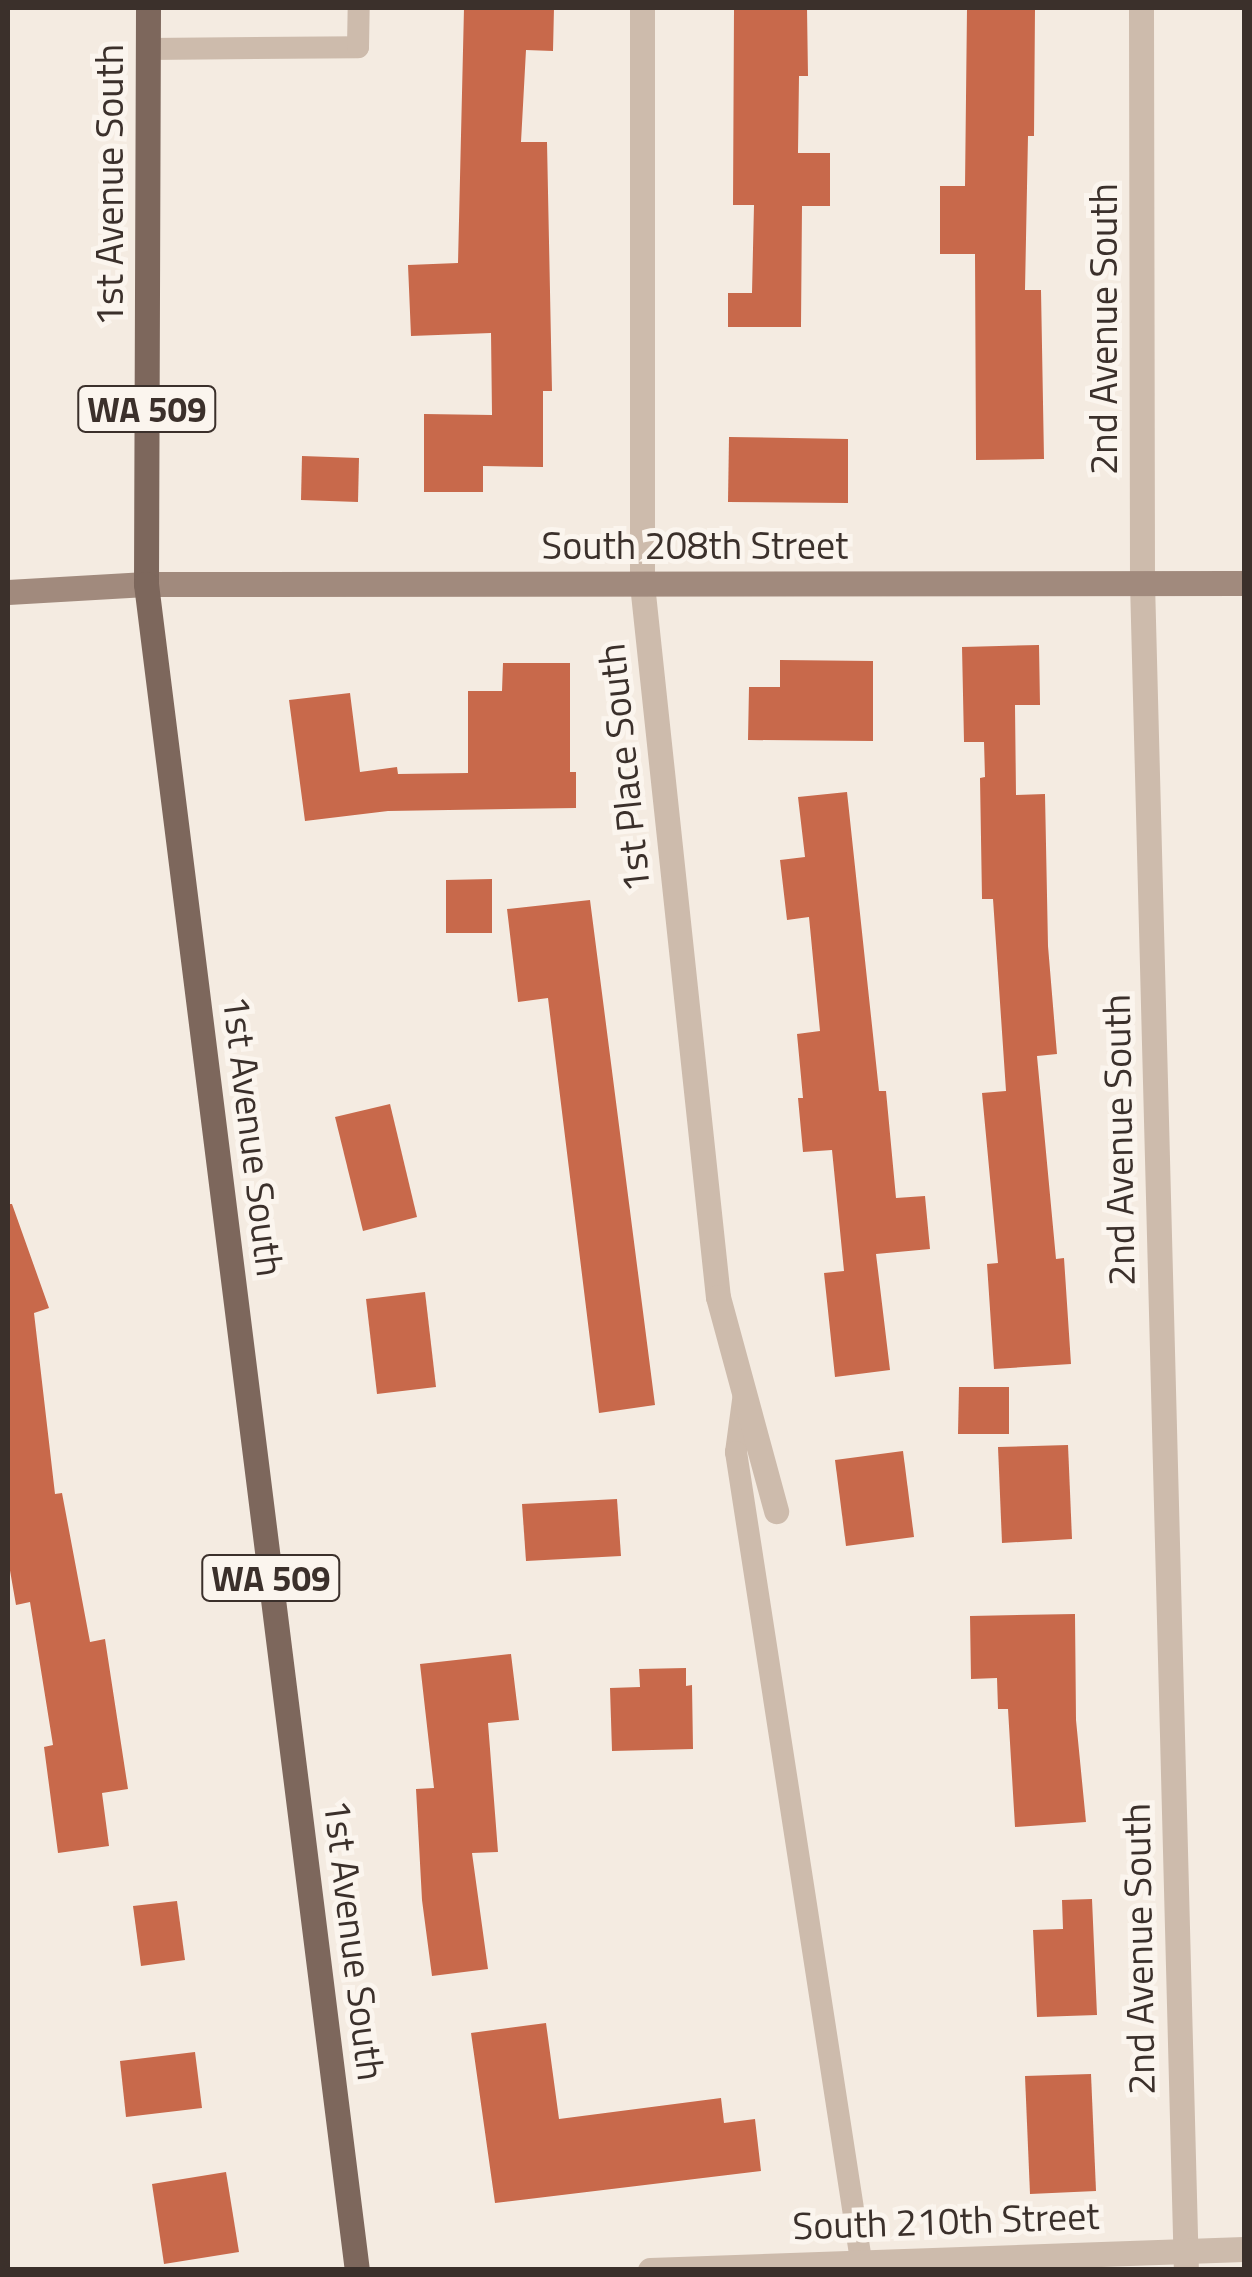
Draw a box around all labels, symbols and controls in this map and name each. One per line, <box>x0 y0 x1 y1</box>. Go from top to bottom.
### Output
street label: 1st Avenue South <box>87 44 133 326</box>
street label: 2nd Avenue South <box>1081 183 1127 475</box>
road number: WA 509 <box>77 379 217 439</box>
street label: South 208th Street <box>542 523 848 569</box>
street label: 1st Place South <box>588 642 660 894</box>
street label: 1st Avenue South <box>213 993 293 1279</box>
street label: 2nd Avenue South <box>1094 994 1144 1286</box>
road number: WA 509 <box>201 1548 341 1608</box>
street label: 1st Avenue South <box>314 1797 394 2083</box>
street label: 2nd Avenue South <box>1114 1803 1164 2095</box>
street label: South 210th Street <box>792 2193 1100 2249</box>

